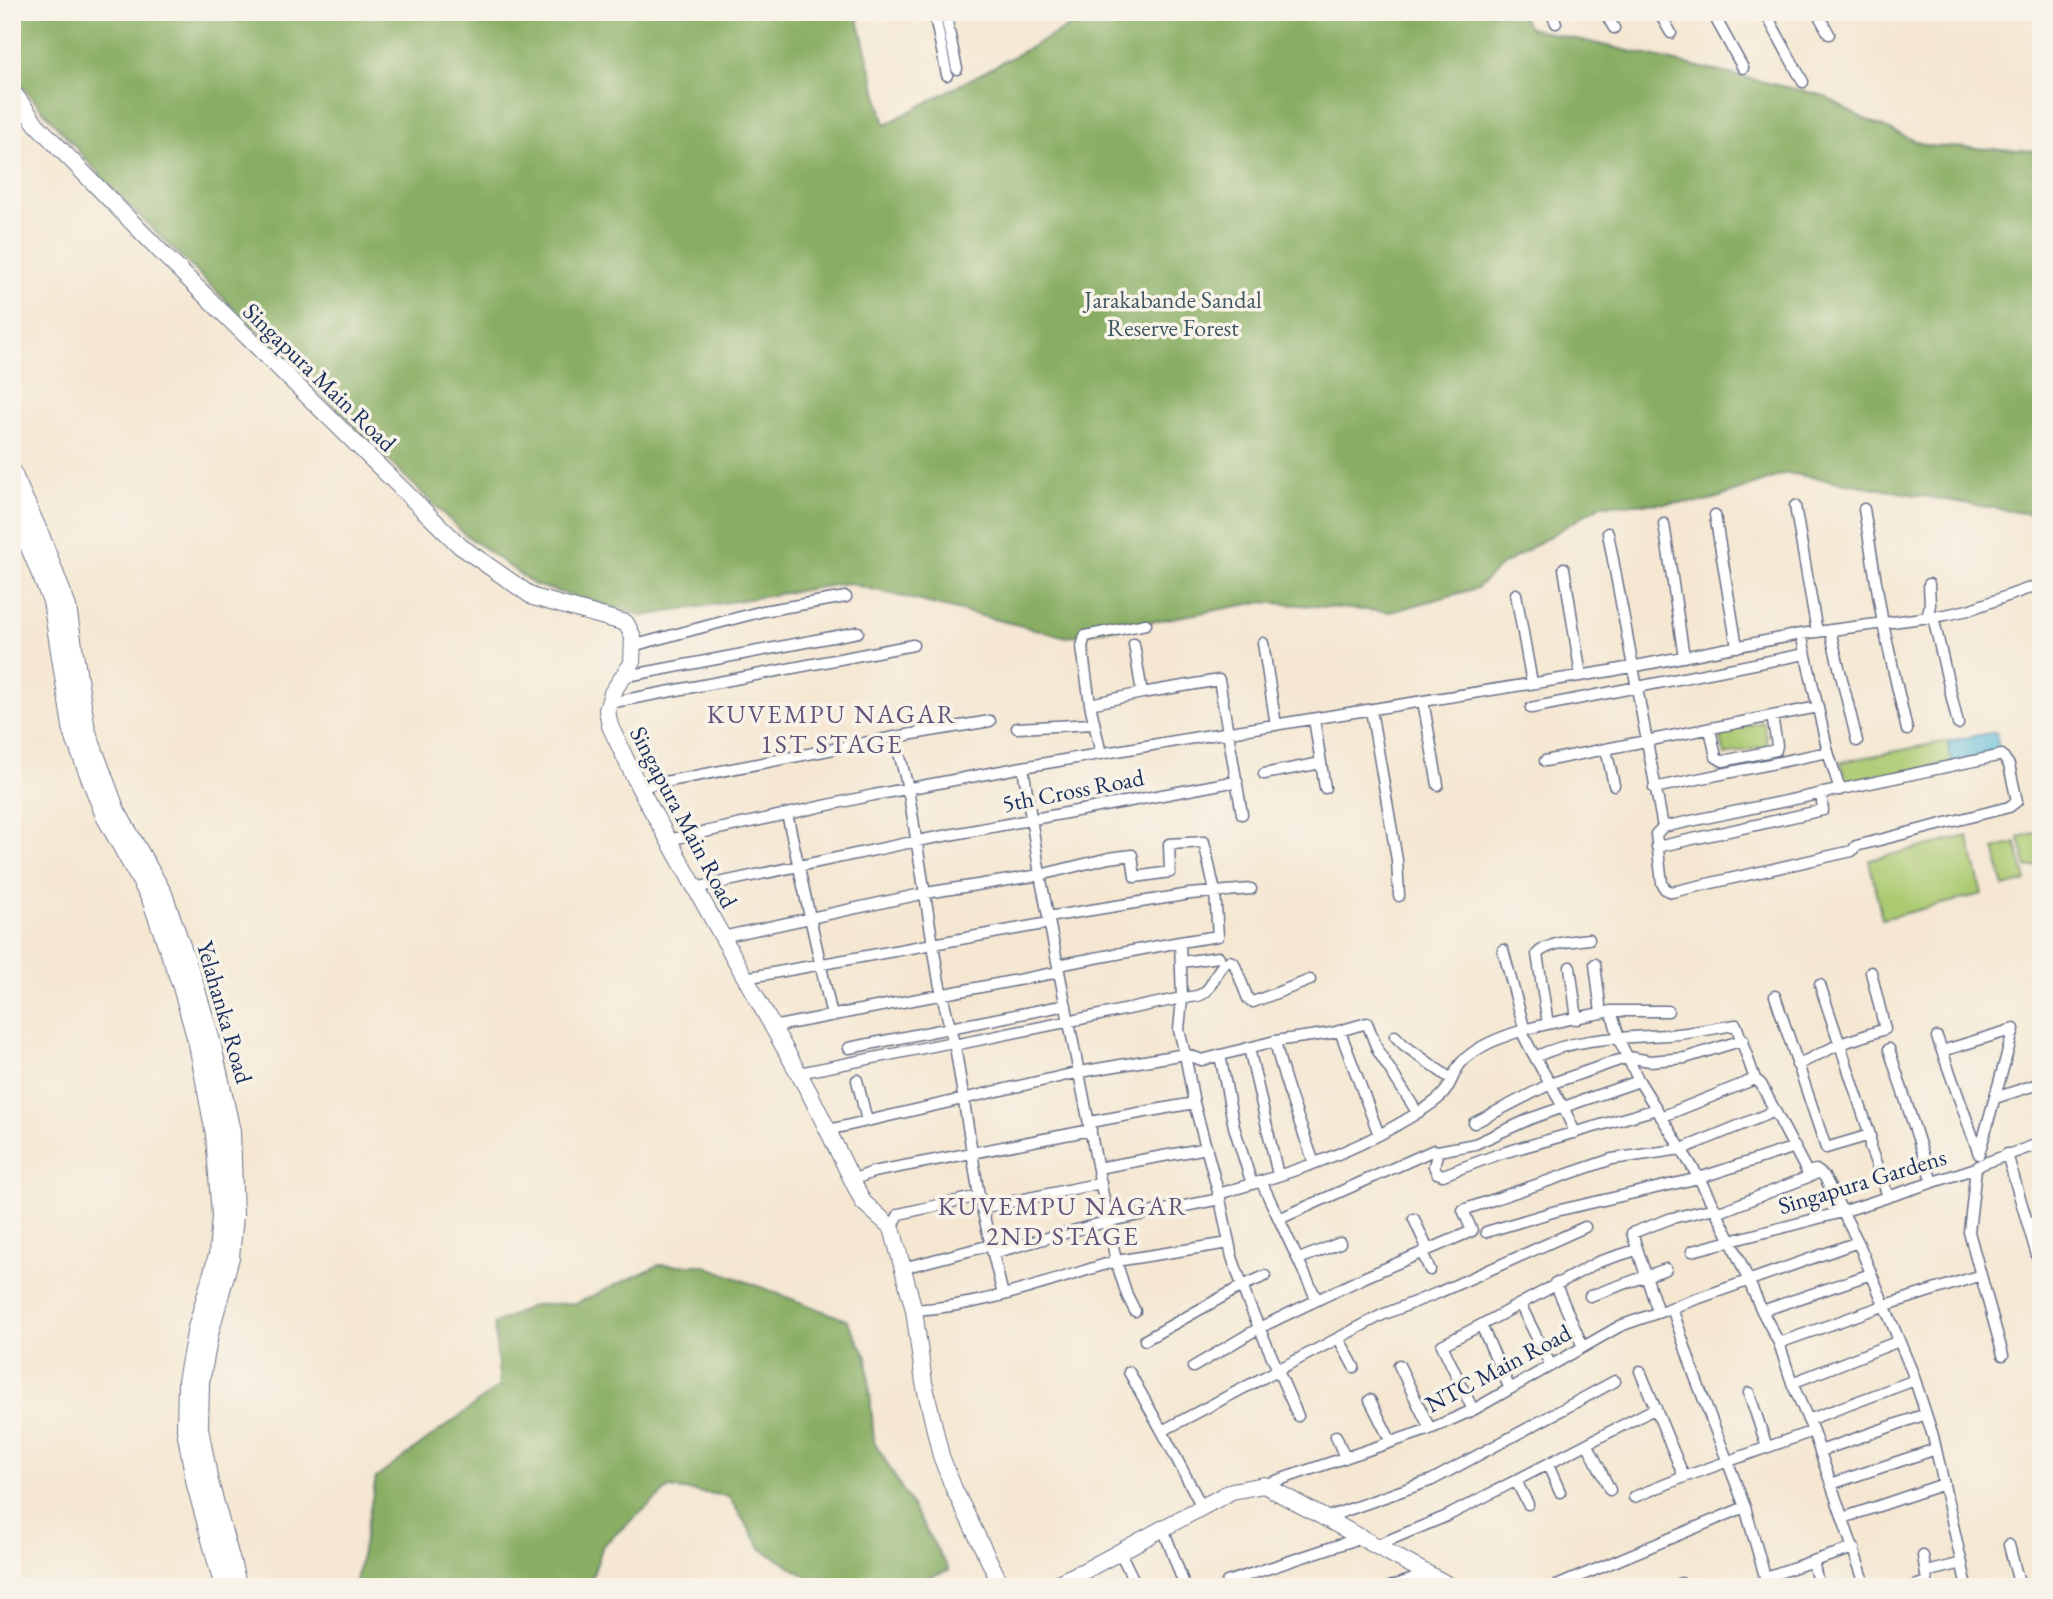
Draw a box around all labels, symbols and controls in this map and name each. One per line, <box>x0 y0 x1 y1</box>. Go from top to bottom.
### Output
park label: Jarakabande Sandal Reserve Forest <box>1082 284 1262 343</box>
street label: Singapura Main Road <box>237 296 404 459</box>
district label: KUVEMPU NAGAR 1ST STAGE <box>707 697 957 761</box>
street label: Singapura Main Road <box>623 721 745 914</box>
street label: 5th Cross Road <box>1000 761 1147 819</box>
street label: Yelahanka Road <box>190 937 260 1088</box>
street label: Singapura Gardens <box>1774 1141 1950 1221</box>
district label: KUVEMPU NAGAR 2ND STAGE <box>938 1189 1188 1253</box>
street label: NTC Main Road <box>1420 1316 1577 1419</box>

